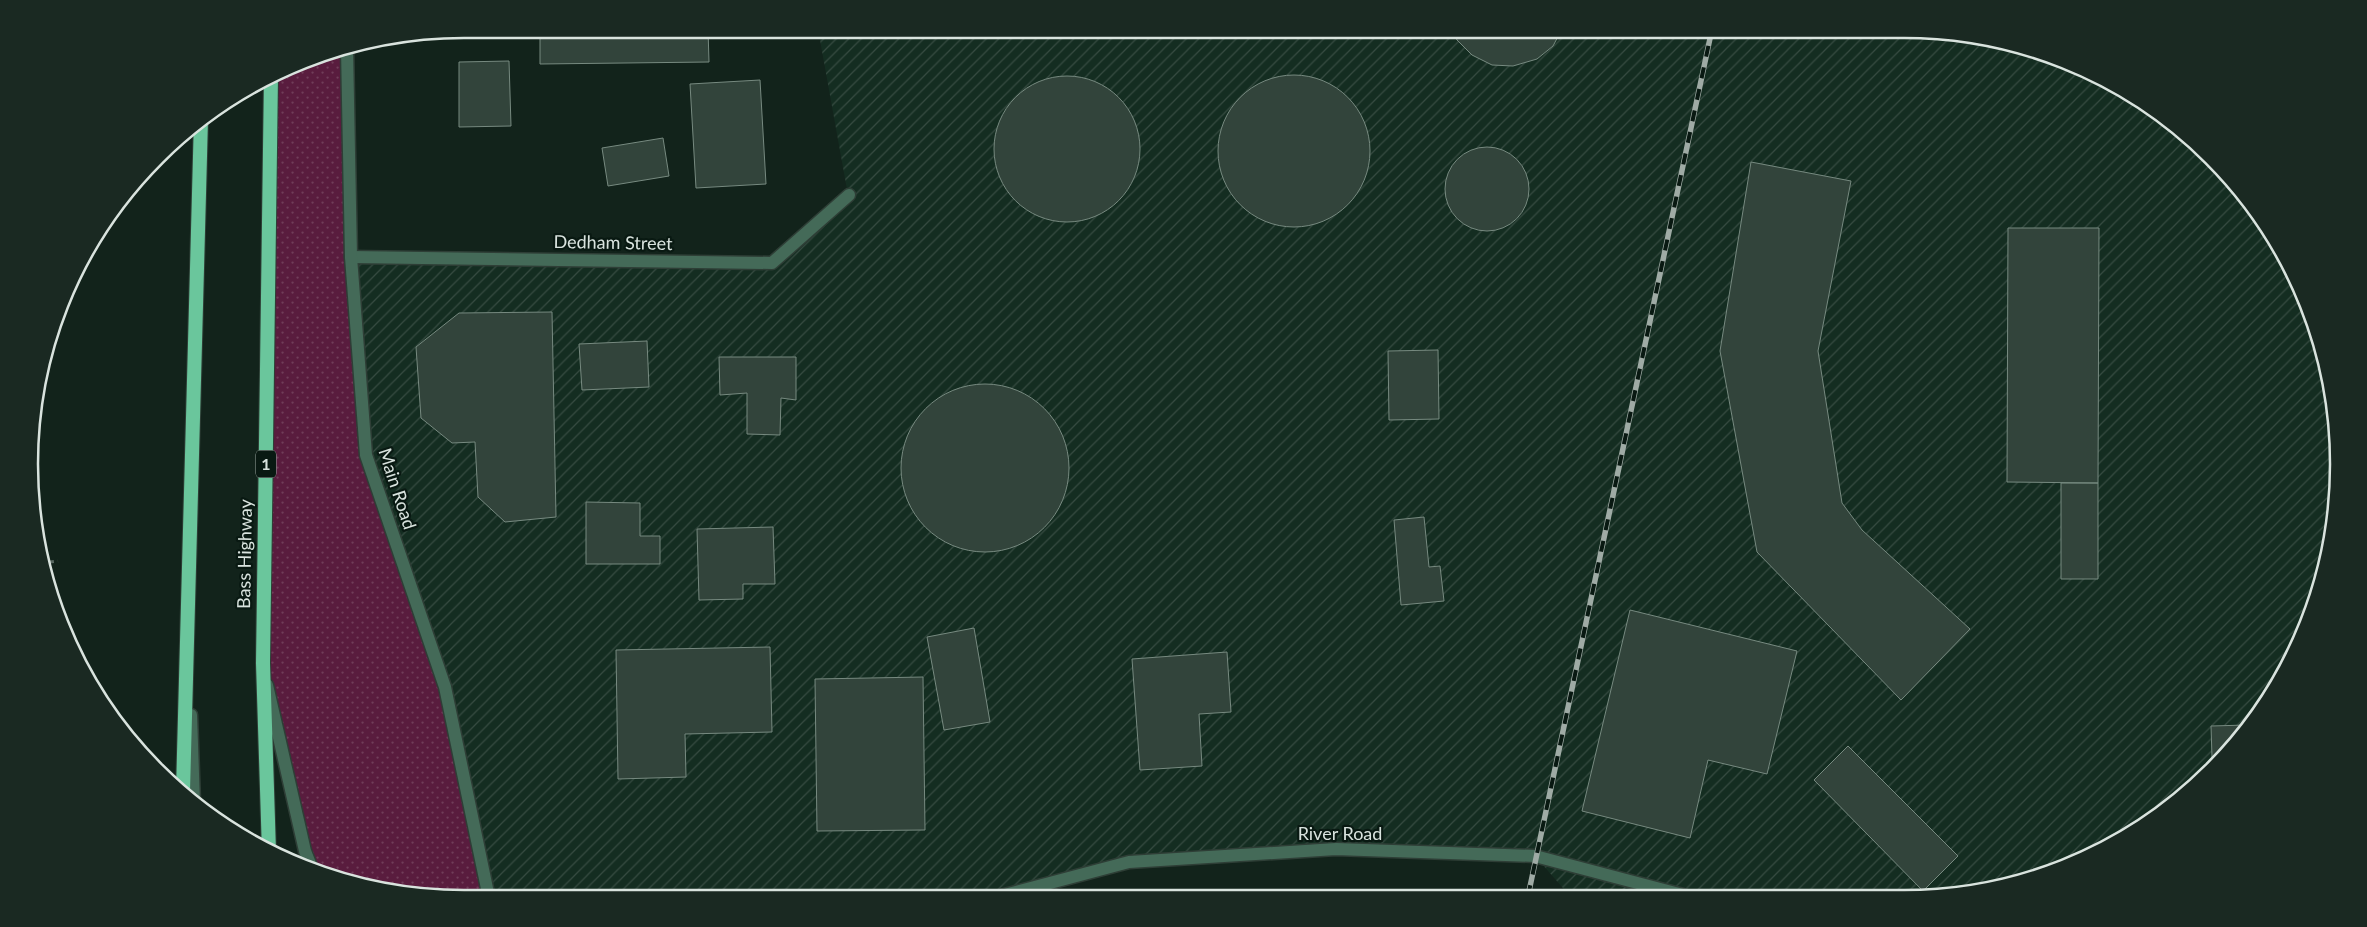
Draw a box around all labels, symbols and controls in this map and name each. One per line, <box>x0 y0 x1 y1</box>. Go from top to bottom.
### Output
street label: Dedham Street <box>553 230 673 254</box>
street label: Main Road <box>374 445 421 532</box>
road number: 1 <box>256 450 276 478</box>
street label: Bass Highway <box>232 498 256 609</box>
street label: River Road <box>1298 822 1382 844</box>

